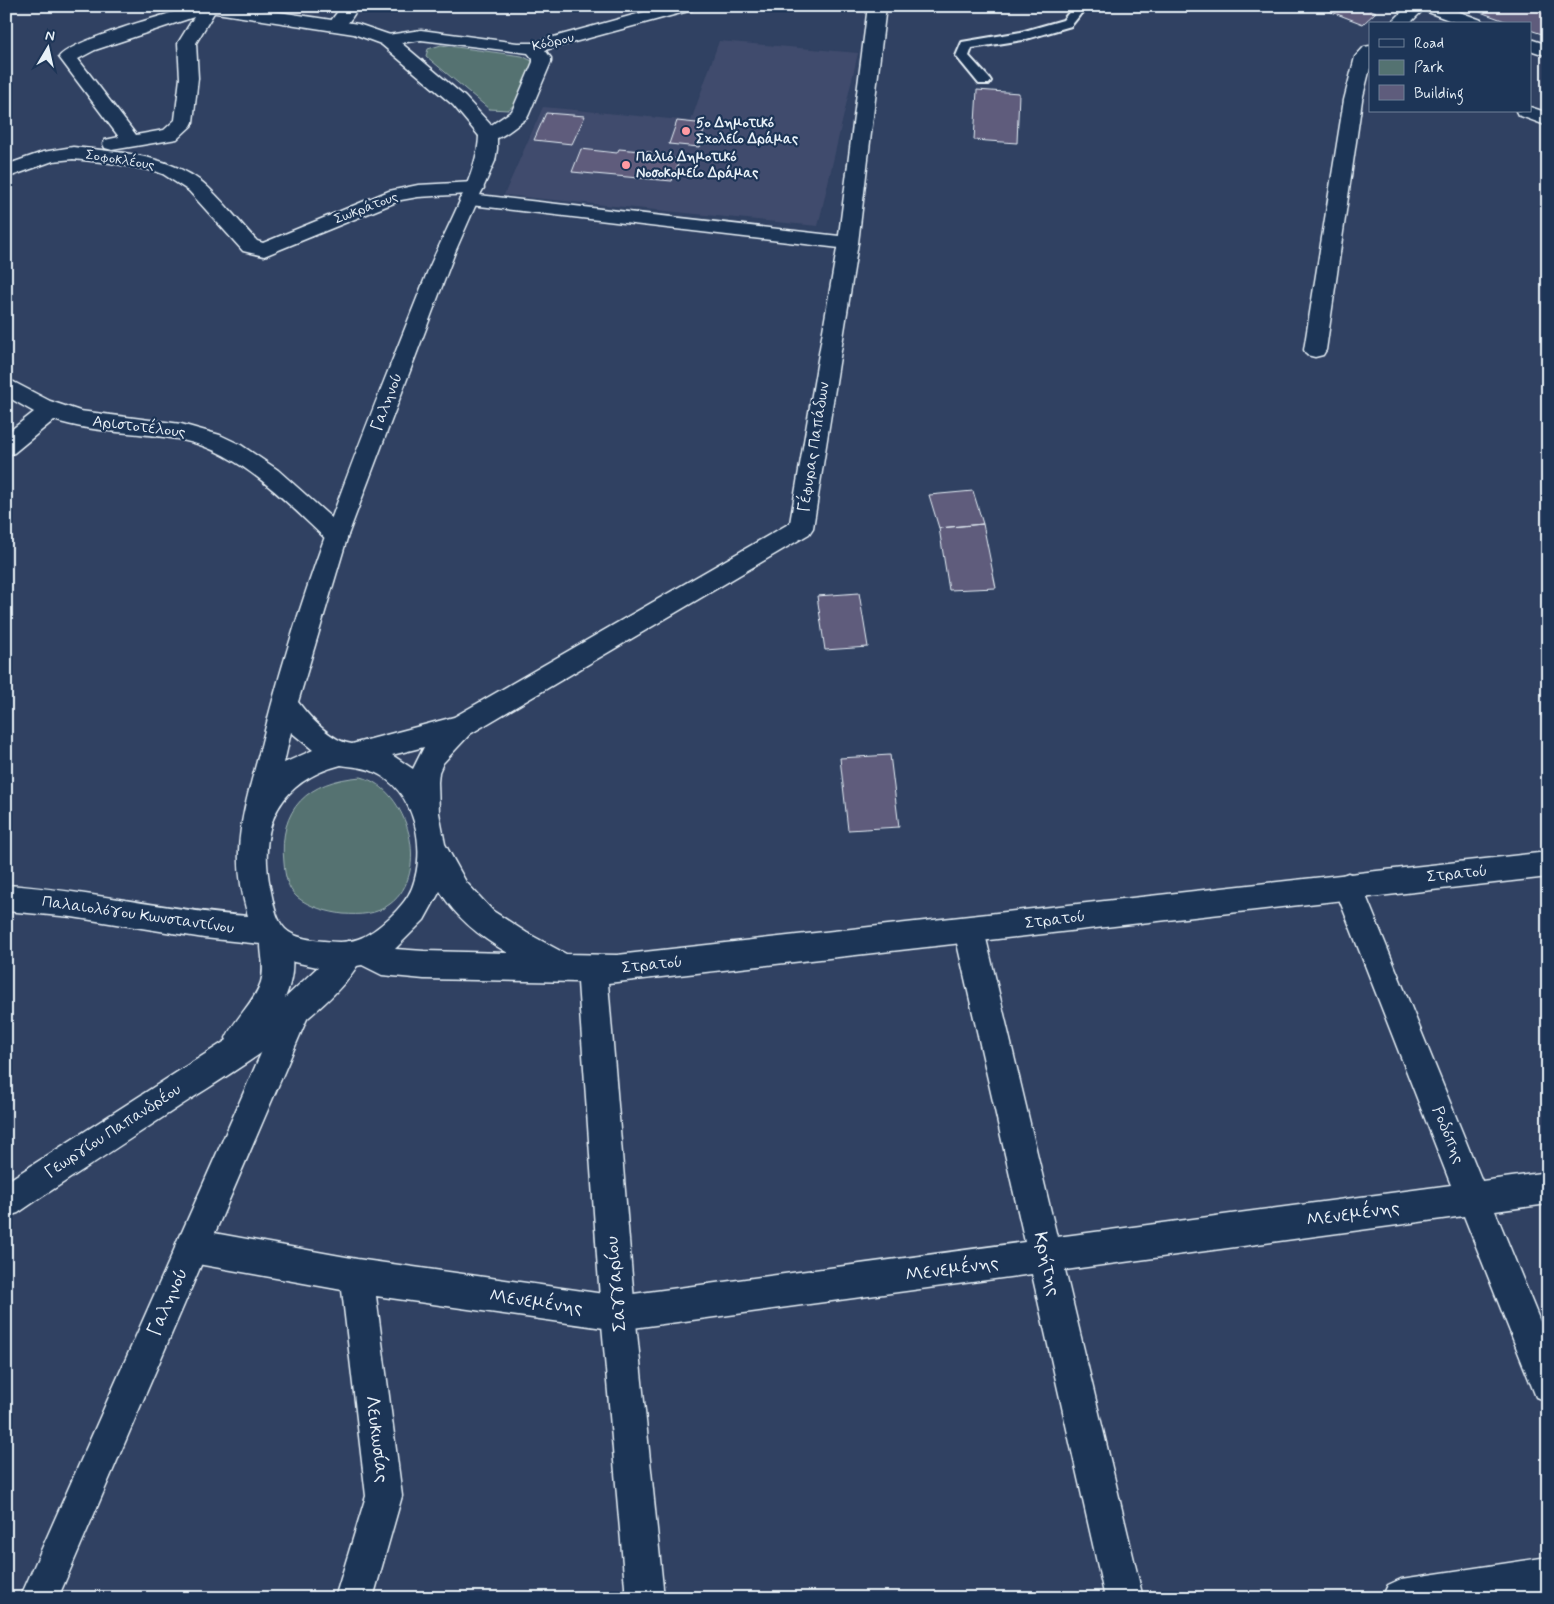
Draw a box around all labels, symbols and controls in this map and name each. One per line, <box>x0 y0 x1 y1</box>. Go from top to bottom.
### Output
north arrow <box>22 22 72 72</box>
legend <box>1369 22 1532 112</box>
text: N <box>44 27 56 46</box>
street label: Κόδρου <box>530 28 576 56</box>
text: Road <box>1414 34 1444 54</box>
text: Park <box>1414 58 1444 78</box>
text: Building <box>1414 84 1464 105</box>
place label: 5ο Δημοτικό Σχολείο Δράμας <box>696 114 798 148</box>
marker: 5ο Δημοτικό Σχολείο Δράμας <box>680 125 692 137</box>
street label: Σοφοκλέους <box>84 145 156 174</box>
place label: Παλιό Δημοτικό Νοσοκομείο Δράμας <box>636 148 758 182</box>
marker: Παλιό Δημοτικό Νοσοκομείο Δράμας <box>620 159 632 171</box>
street label: Σωκράτους <box>331 188 401 228</box>
street label: Γαληνού <box>366 370 408 434</box>
street label: Γέφυρας Παπάδων <box>792 380 835 514</box>
street label: Αριστοτέλους <box>91 410 187 443</box>
street label: Στρατού <box>1426 860 1488 888</box>
street label: Παλαιολόγου Κωνσταντίνου <box>41 891 235 939</box>
street label: Στρατού <box>1024 906 1086 934</box>
street label: Στρατού <box>621 951 683 979</box>
street label: Γεωργίου Παπανδρέου <box>40 1078 185 1183</box>
street label: Ροδόπης <box>1427 1103 1469 1167</box>
street label: Μενεμένης <box>1305 1195 1401 1233</box>
street label: Κρήτης <box>1028 1230 1066 1298</box>
street label: Σαγγαρίου <box>599 1235 633 1333</box>
street label: Μενεμένης <box>904 1250 1000 1288</box>
street label: Γαληνού <box>142 1264 194 1340</box>
street label: Μενεμένης <box>488 1283 584 1321</box>
street label: Λευκωσίας <box>359 1394 395 1484</box>

